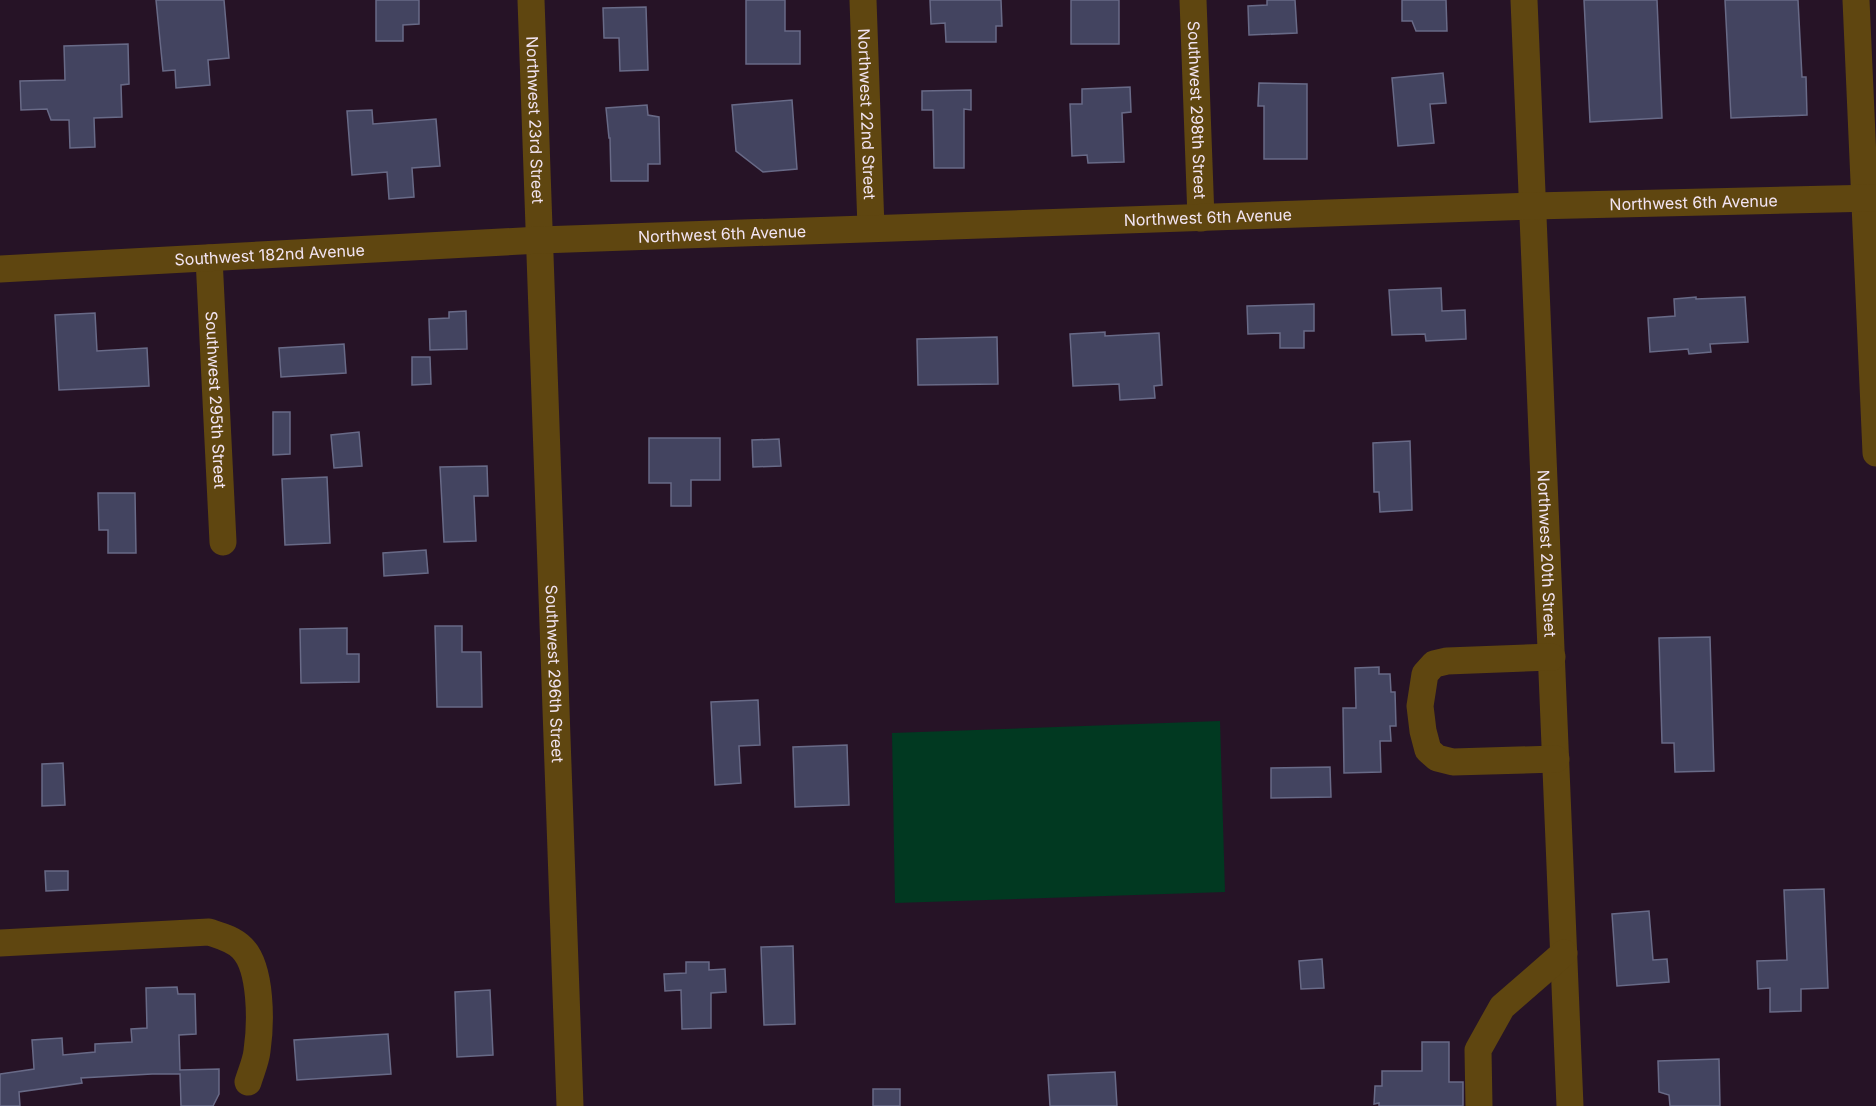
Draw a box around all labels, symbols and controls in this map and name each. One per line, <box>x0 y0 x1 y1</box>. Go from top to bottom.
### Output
street label: Southwest 298th Street <box>1184 20 1210 199</box>
street label: Northwest 22nd Street <box>854 28 880 200</box>
street label: Northwest 23rd Street <box>522 36 548 204</box>
street label: Northwest 6th Avenue <box>1609 190 1778 214</box>
street label: Northwest 6th Avenue <box>1123 204 1292 230</box>
street label: Northwest 6th Avenue <box>638 221 807 247</box>
street label: Southwest 182nd Avenue <box>174 239 365 270</box>
street label: Southwest 295th Street <box>202 310 230 489</box>
street label: Northwest 20th Street <box>1534 469 1560 638</box>
street label: Southwest 296th Street <box>542 584 568 763</box>

